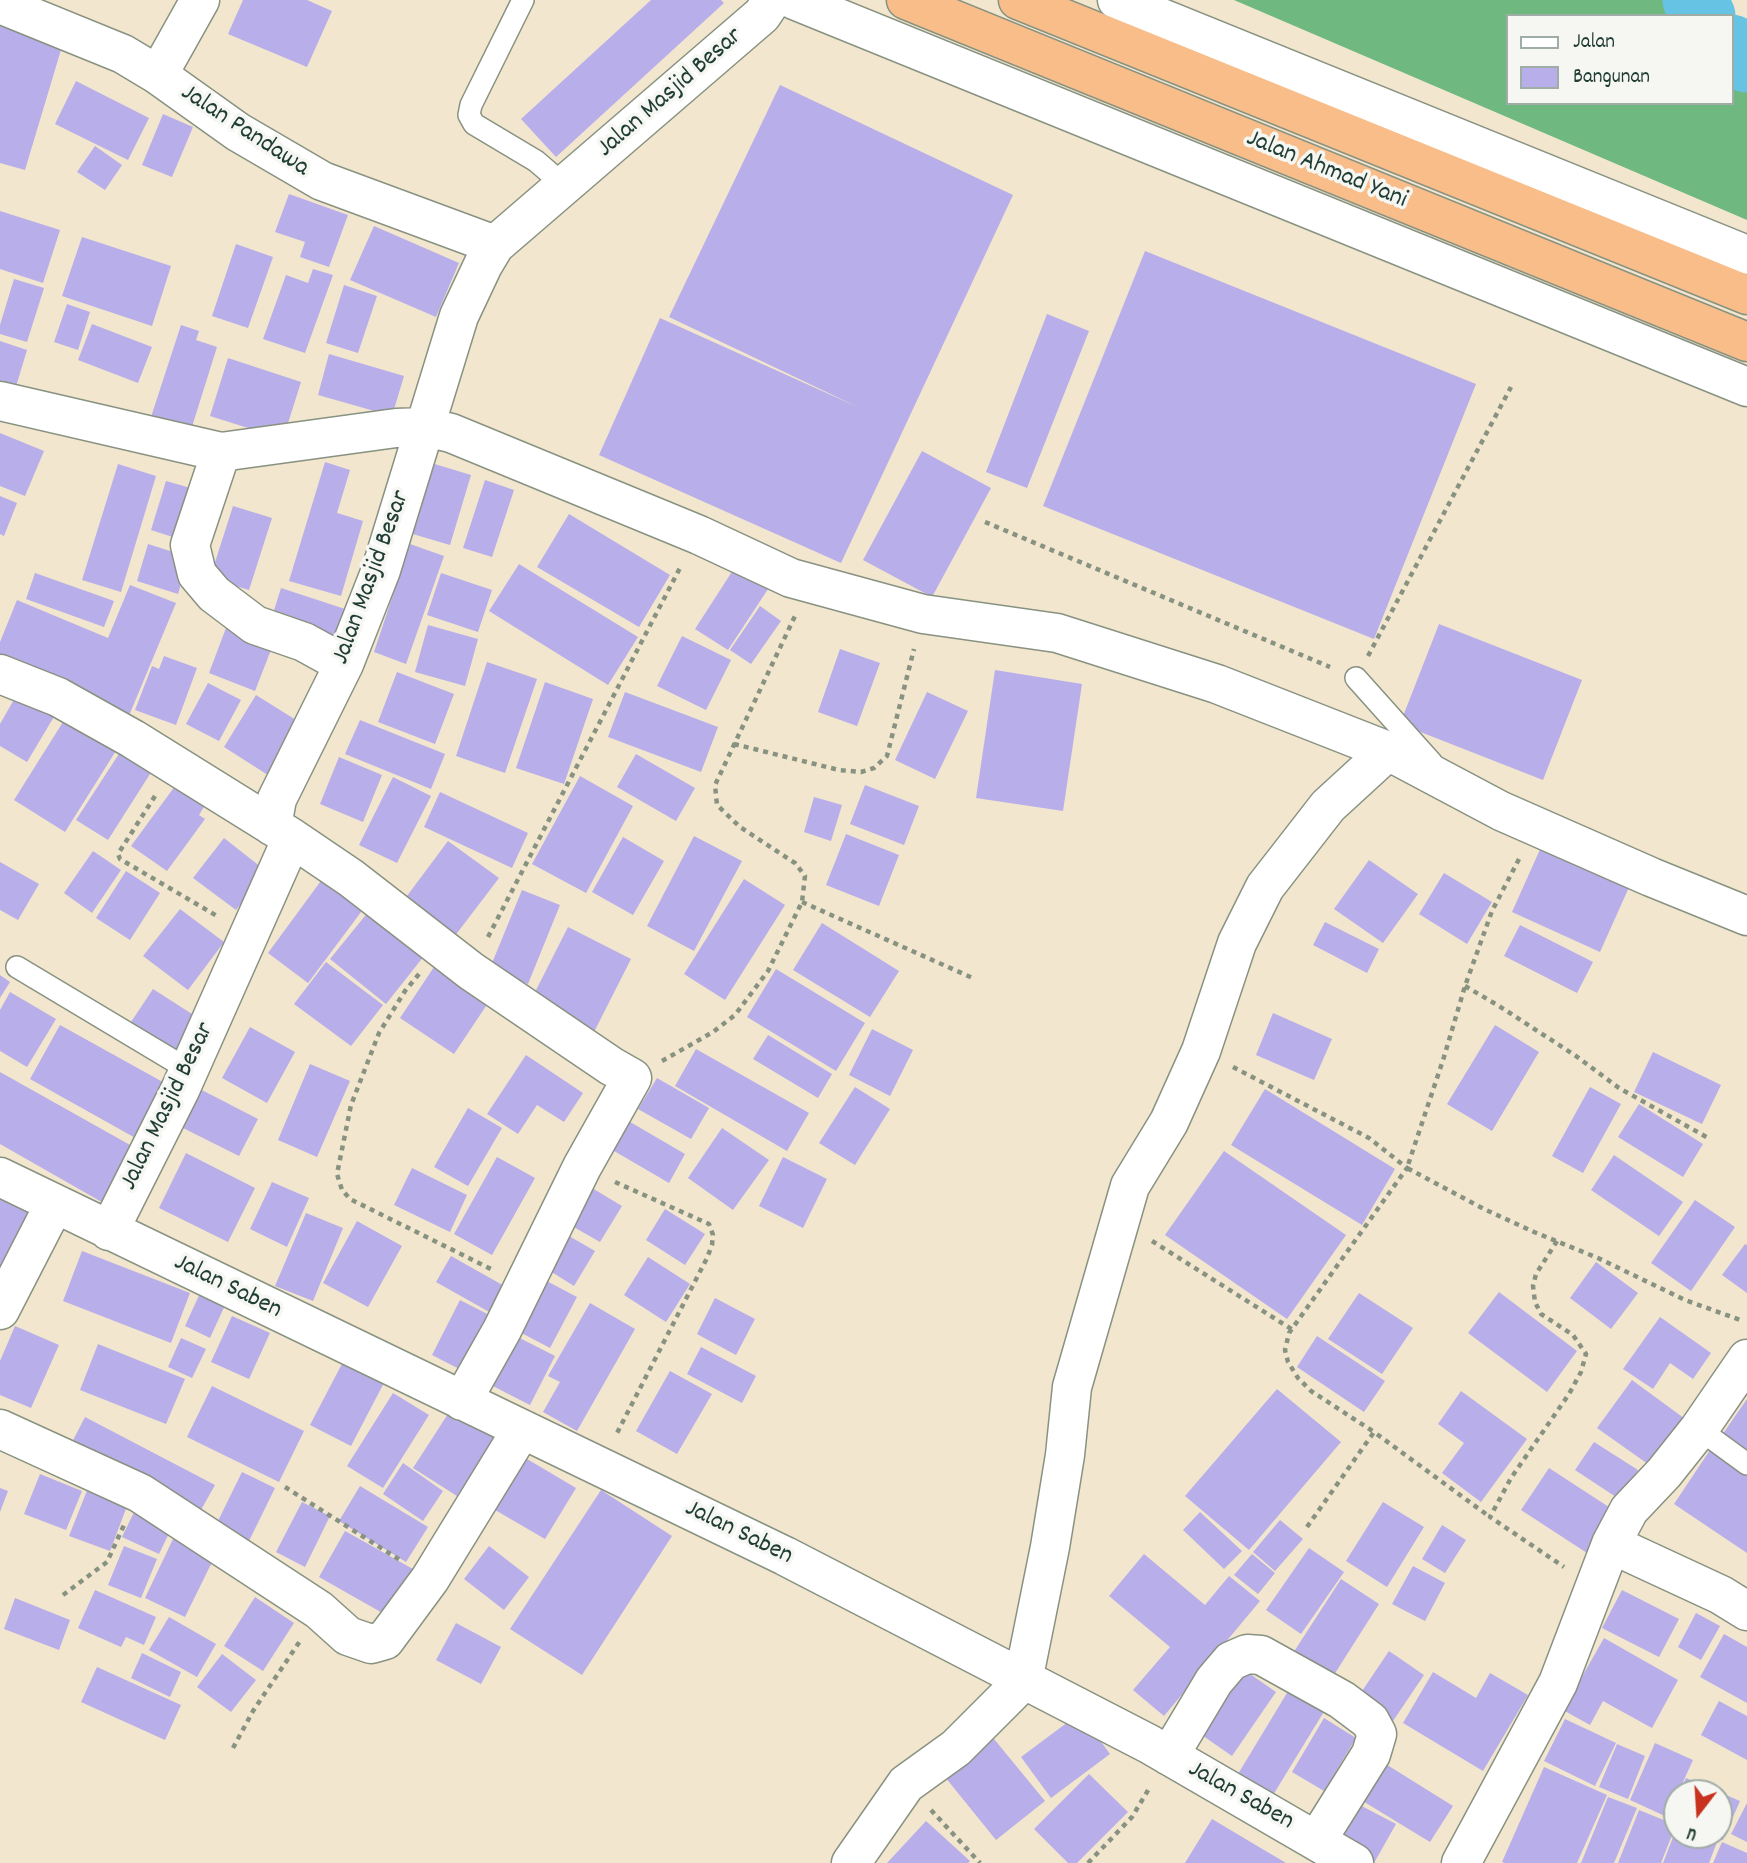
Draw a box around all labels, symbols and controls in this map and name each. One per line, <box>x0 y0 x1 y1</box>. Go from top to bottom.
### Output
legend <box>1506 14 1733 105</box>
street label: Jalan Masjid Besar <box>592 22 750 166</box>
text: Jalan <box>1573 28 1615 58</box>
text: Bangunan <box>1573 63 1650 93</box>
street label: Jalan Pandawa <box>174 79 314 185</box>
street label: Jalan Ahmad Yani <box>1241 125 1411 217</box>
street label: Jalan Masjid Besar <box>327 487 419 669</box>
street label: Jalan Masjid Besar <box>115 1018 223 1196</box>
street label: Jalan Saben <box>168 1248 286 1328</box>
street label: Jalan Saben <box>679 1494 797 1574</box>
street label: Jalan Saben <box>1182 1755 1298 1839</box>
north arrow <box>1663 1779 1733 1849</box>
text: U <box>1684 1818 1701 1847</box>

